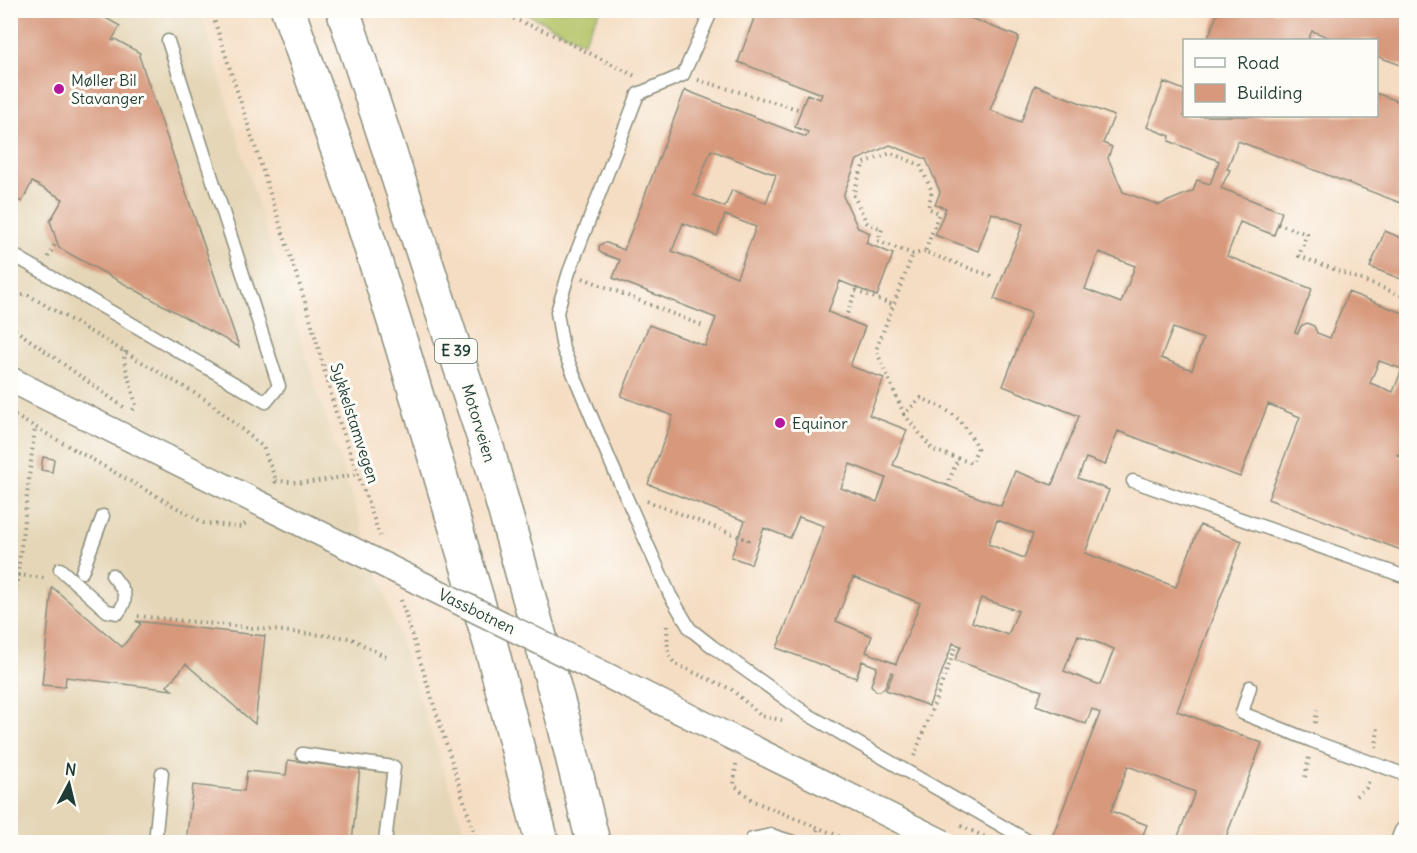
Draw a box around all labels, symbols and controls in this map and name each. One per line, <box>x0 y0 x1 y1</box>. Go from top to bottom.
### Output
legend <box>1183 39 1378 117</box>
text: Road <box>1237 51 1280 74</box>
place label: Møller Bil Stavanger <box>71 70 145 108</box>
text: Building <box>1237 81 1302 104</box>
marker: Møller Bil Stavanger <box>52 82 66 96</box>
road number: E 39 <box>435 339 477 363</box>
street label: Sykkelstamvegen <box>326 360 384 486</box>
street label: Motorveien <box>458 382 500 464</box>
place label: Equinor <box>792 413 848 433</box>
marker: Equinor <box>773 416 787 430</box>
street label: Vassbotnen <box>435 584 519 638</box>
north arrow <box>39 754 99 814</box>
text: N <box>64 759 78 780</box>

